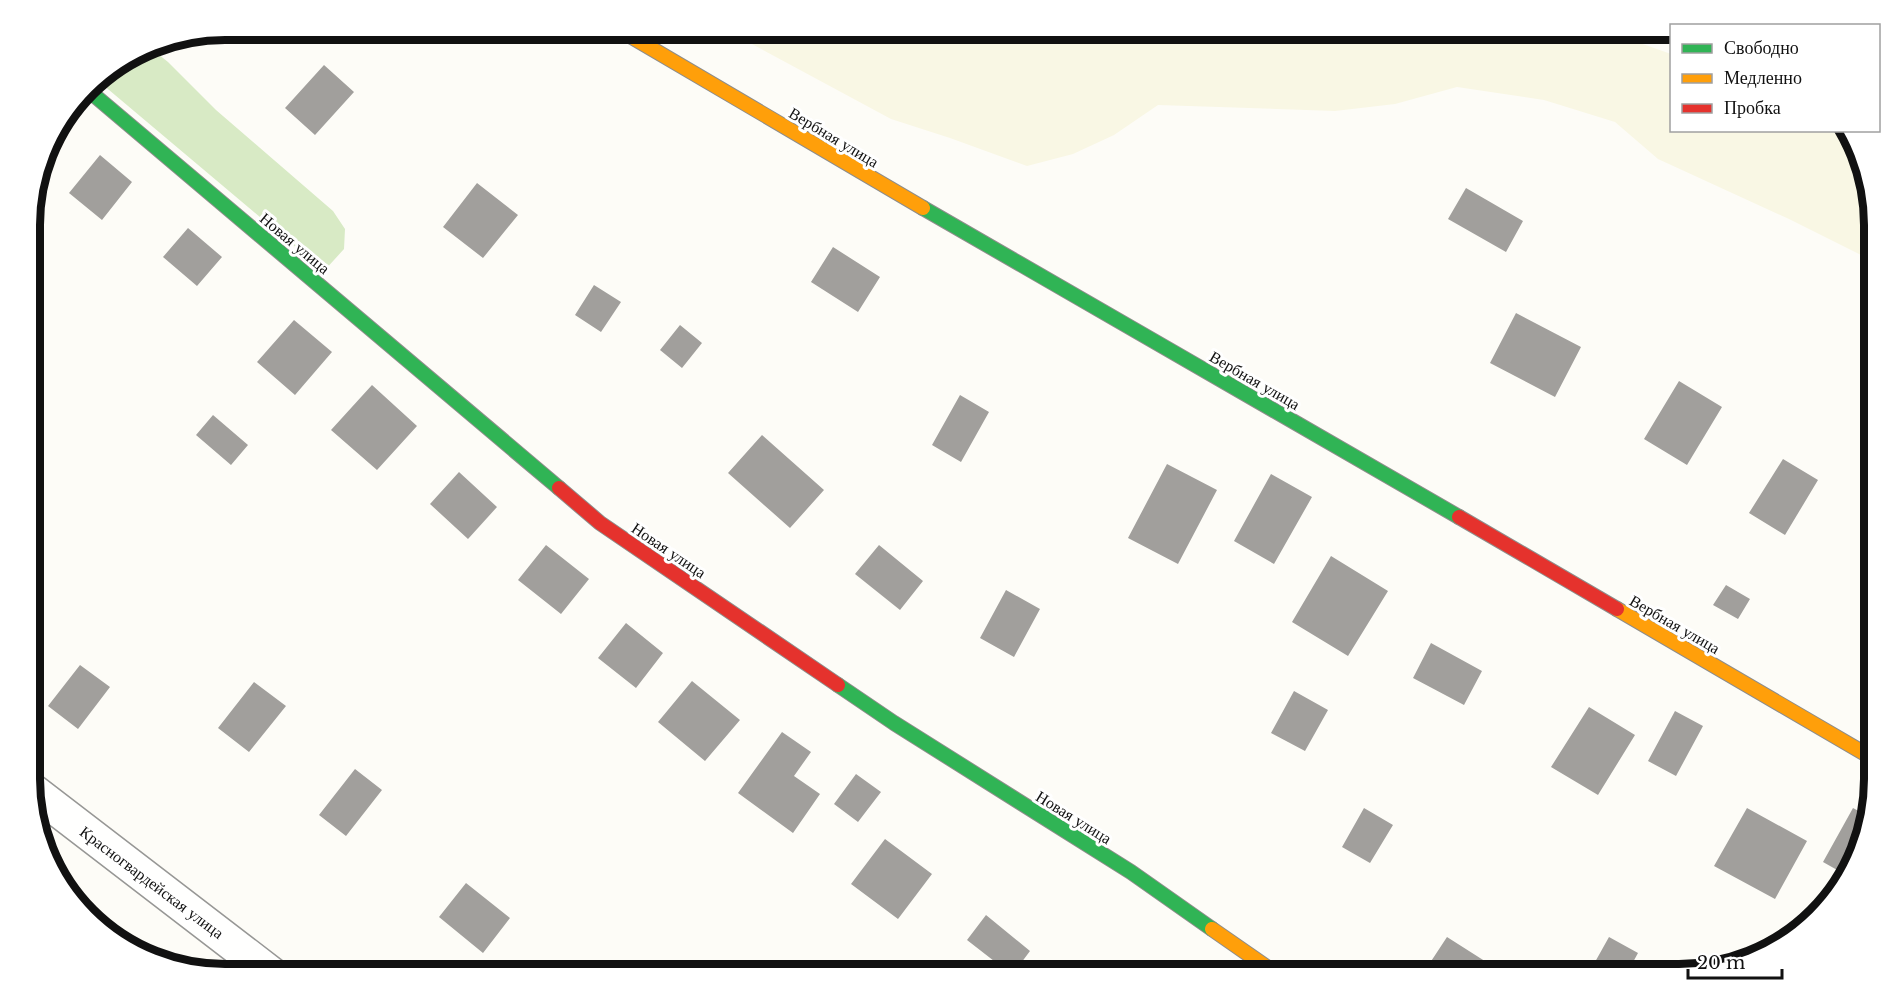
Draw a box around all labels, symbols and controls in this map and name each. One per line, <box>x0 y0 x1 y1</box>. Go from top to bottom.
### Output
legend <box>1670 24 1880 132</box>
text: Свободно <box>1724 37 1799 59</box>
text: Медленно <box>1724 67 1802 89</box>
text: Пробка <box>1724 97 1781 119</box>
street label: Вербная улица <box>786 102 882 172</box>
street label: Новая улица <box>256 208 334 278</box>
street label: Вербная улица <box>1206 346 1304 414</box>
street label: Новая улица <box>628 518 710 582</box>
street label: Вербная улица <box>1626 590 1724 658</box>
street label: Новая улица <box>1032 786 1116 848</box>
street label: Красногвардейская улица <box>76 821 228 943</box>
scale bar <box>1688 942 1782 980</box>
text: 20 m <box>1697 952 1745 974</box>

